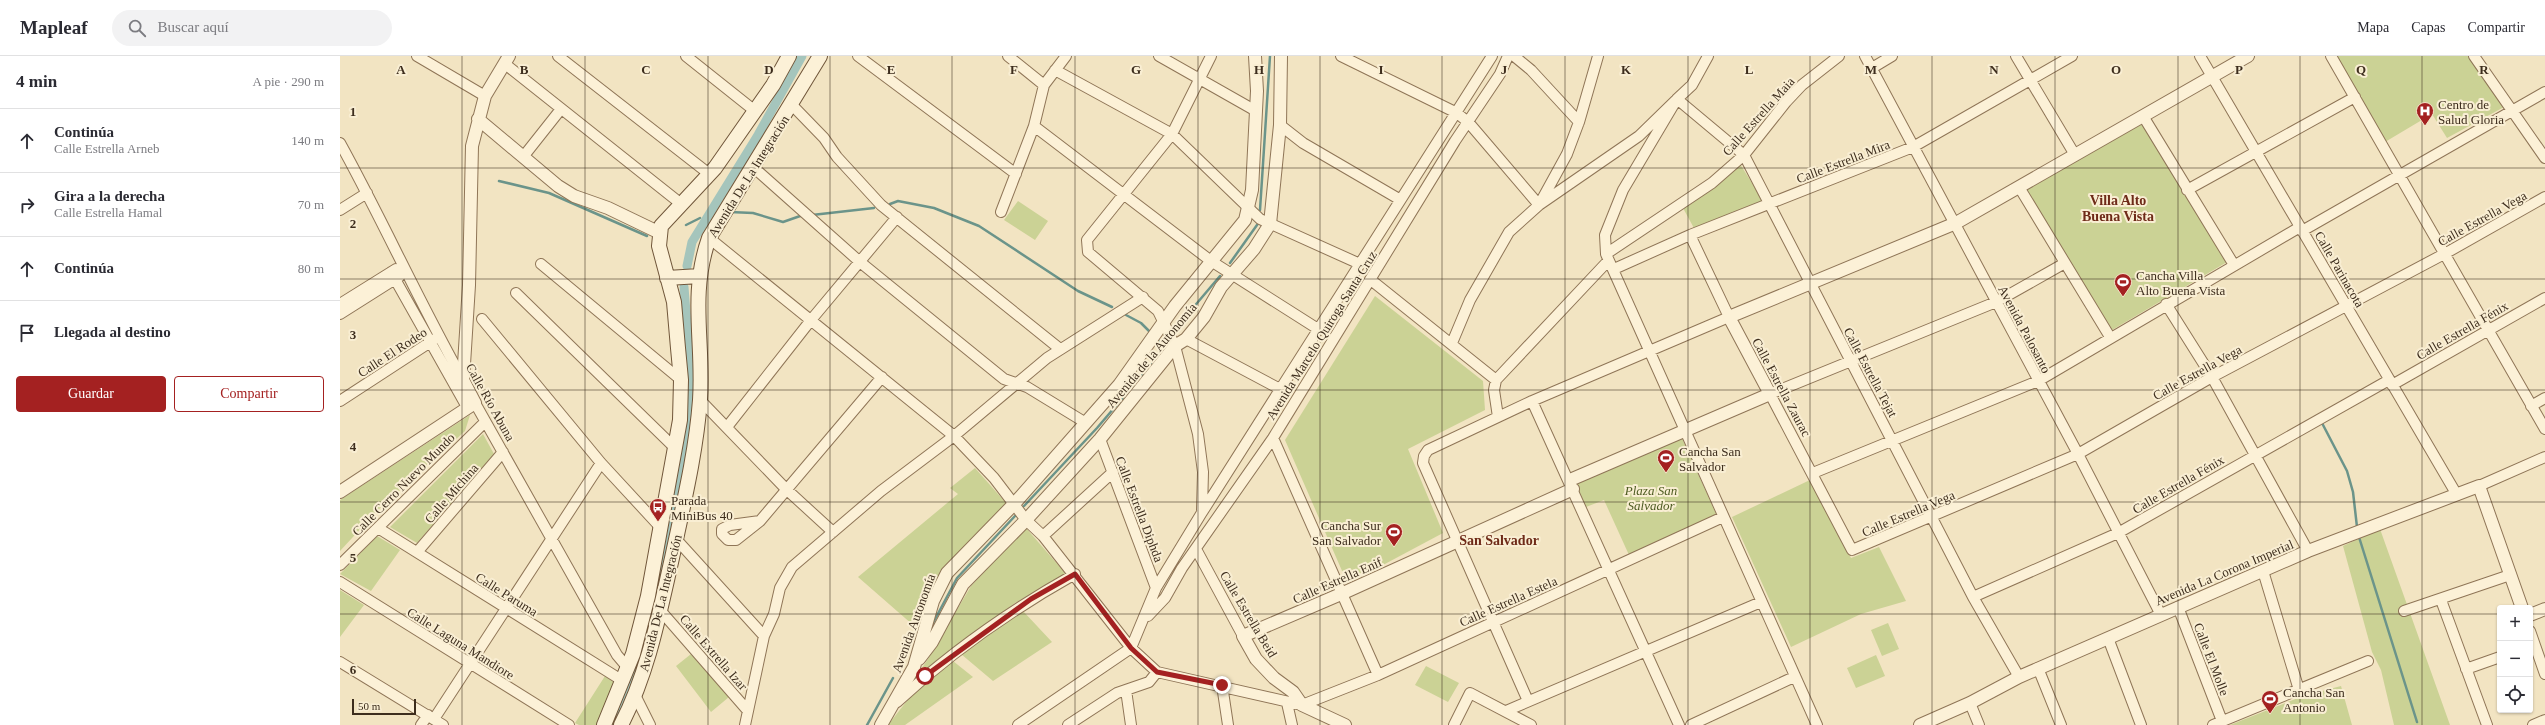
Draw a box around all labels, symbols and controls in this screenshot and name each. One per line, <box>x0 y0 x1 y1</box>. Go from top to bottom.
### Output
search box <box>112 10 392 46</box>
text: Mapleaf <box>20 17 88 38</box>
icon: search <box>126 17 148 39</box>
text: Buscar aquí <box>158 19 229 35</box>
text: Mapa <box>2357 20 2389 35</box>
text: Capas <box>2411 20 2445 35</box>
text: Compartir <box>2467 20 2525 35</box>
text: A <box>396 62 406 77</box>
text: B <box>520 62 529 77</box>
text: C <box>641 62 651 77</box>
text: D <box>764 62 774 77</box>
text: E <box>887 62 895 77</box>
text: F <box>1010 62 1018 77</box>
text: G <box>1131 62 1141 77</box>
text: H <box>1254 62 1264 77</box>
text: I <box>1378 62 1384 77</box>
text: J <box>1501 62 1508 77</box>
text: K <box>1621 62 1632 77</box>
text: L <box>1745 62 1754 77</box>
text: M <box>1865 62 1877 77</box>
text: N <box>1989 62 1999 77</box>
text: O <box>2111 62 2121 77</box>
text: P <box>2235 62 2243 77</box>
text: Q <box>2356 62 2366 77</box>
text: R <box>2479 62 2489 77</box>
text: 4 min <box>16 72 57 91</box>
text: A pie · 290 m <box>253 74 324 89</box>
street label: Calle Estrella Maia <box>1719 74 1798 159</box>
place label: Centro de Salud Gloria <box>2438 97 2504 127</box>
hospital icon: Centro de Salud Gloria <box>2415 101 2435 126</box>
text: 1 <box>350 104 356 119</box>
street label: Avenida De La Integración <box>705 112 792 240</box>
text: Continúa <box>54 124 114 140</box>
icon: ahead <box>16 130 38 152</box>
text: 140 m <box>291 133 324 148</box>
street label: Calle Estrella Mira <box>1794 137 1892 186</box>
text: Calle Estrella Arneb <box>54 141 159 156</box>
text: Gira a la derecha <box>54 188 165 204</box>
street label: Calle Estrella Vega <box>2435 188 2530 249</box>
district label: Villa Alto Buena Vista <box>2082 193 2154 224</box>
icon: right <box>16 194 38 216</box>
text: 70 m <box>298 197 324 212</box>
text: Calle Estrella Hamal <box>54 205 162 220</box>
text: 2 <box>350 216 356 231</box>
street label: Calle Parinacota <box>2312 228 2368 310</box>
street label: Avenida Marcelo Quiroga Santa Cruz <box>1263 248 1380 422</box>
icon: ahead <box>16 258 38 280</box>
text: Continúa <box>54 260 114 276</box>
text: 80 m <box>298 261 324 276</box>
place label: Cancha Villa Alto Buena Vista <box>2136 268 2225 298</box>
sports icon: Cancha Villa Alto Buena Vista <box>2113 272 2133 297</box>
street label: Avenida Palosanto <box>1995 283 2054 376</box>
street label: Calle Estrella Fénix <box>2414 298 2511 363</box>
street label: Avenida de la Autonomía <box>1103 300 1200 411</box>
icon: arrive <box>16 322 38 344</box>
text: Llegada al destino <box>54 324 171 340</box>
street label: Calle El Rodeo <box>355 324 430 380</box>
street label: Calle Estrella Tejat <box>1841 325 1901 420</box>
text: 3 <box>350 327 357 342</box>
street label: Calle Estrella Zaurac <box>1749 335 1814 439</box>
street label: Calle Estrella Vega <box>2150 342 2245 403</box>
street label: Calle Río Abuna <box>463 361 518 444</box>
button: Guardar <box>16 376 166 412</box>
button: Compartir <box>174 376 324 412</box>
street label: Calle Cerro Nuevo Mundo <box>349 430 458 539</box>
text: 4 <box>350 439 357 454</box>
place label: Cancha San Salvador <box>1679 444 1741 474</box>
sports icon: Cancha San Salvador <box>1656 448 1676 473</box>
street label: Calle Estrella Fénix <box>2130 452 2227 517</box>
street label: Calle Estrella Diphda <box>1112 454 1167 564</box>
street label: Calle Michina <box>421 460 481 526</box>
park label: Plaza San Salvador <box>1624 483 1677 513</box>
street label: Calle Estrella Vega <box>1860 487 1957 540</box>
place label: Parada MiniBus 40 <box>671 493 733 523</box>
bus stop icon: Parada MiniBus 40 <box>648 497 668 522</box>
place label: Cancha Sur San Salvador <box>1312 518 1382 548</box>
sports icon: Cancha Sur San Salvador <box>1384 522 1404 547</box>
street label: Avenida De La Integración <box>636 532 685 673</box>
district label: San Salvador <box>1459 533 1539 548</box>
street label: Avenida La Corona Imperial <box>2153 536 2296 608</box>
text: 5 <box>350 550 357 565</box>
street label: Calle Estrella Enif <box>1290 554 1385 607</box>
street label: Calle Estrella Beid <box>1217 568 1281 661</box>
street label: Calle Paruma <box>473 569 541 620</box>
street label: Avenida Autonomía <box>889 571 938 675</box>
street label: Calle Estrella Estela <box>1457 573 1560 630</box>
street label: Calle Laguna Mandiore <box>404 604 517 683</box>
map controls <box>2497 605 2533 713</box>
button: + <box>2497 605 2533 641</box>
street label: Calle Extrella Izar <box>677 611 751 694</box>
street label: Calle El Molle <box>2191 621 2232 698</box>
button: − <box>2497 641 2533 677</box>
text: 6 <box>350 662 357 677</box>
route start <box>916 667 934 685</box>
route end <box>1213 676 1231 694</box>
button: locate <box>2497 677 2533 713</box>
place label: Cancha San Antonio <box>2283 685 2345 715</box>
sports icon: Cancha San Antonio <box>2260 689 2280 714</box>
scale bar <box>352 697 416 716</box>
text: 50 m <box>358 700 380 712</box>

